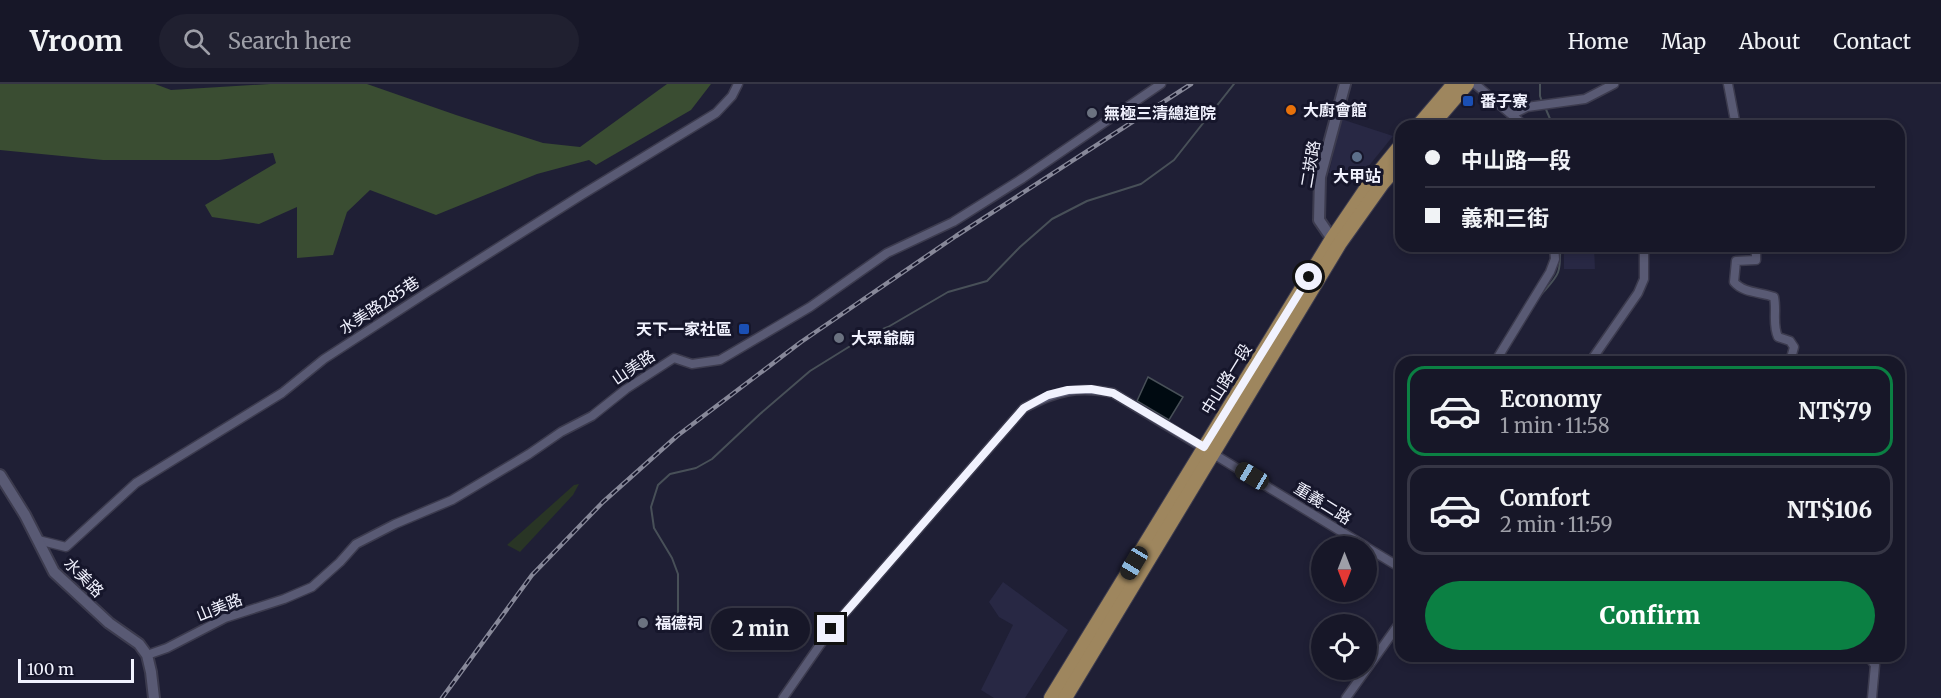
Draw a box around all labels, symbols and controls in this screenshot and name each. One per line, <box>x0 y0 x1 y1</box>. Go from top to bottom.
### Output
search box <box>159 14 579 68</box>
text: Vroom <box>30 23 123 59</box>
icon: search <box>180 25 213 58</box>
text: Search here <box>228 27 351 55</box>
text: Home <box>1568 28 1628 55</box>
text: Map <box>1661 28 1706 55</box>
text: About <box>1739 28 1800 55</box>
text: Contact <box>1833 28 1911 55</box>
place label: 番子寮 <box>1480 91 1528 111</box>
marker: 番子寮 <box>1461 94 1475 108</box>
place label: 大廚會館 <box>1303 100 1367 120</box>
place label: 無極三清總道院 <box>1104 103 1216 123</box>
marker: 大廚會館 <box>1284 103 1298 117</box>
marker: 無極三清總道院 <box>1085 106 1099 120</box>
street label: 二崁路 <box>1296 139 1324 189</box>
text: 中山路一段 <box>1461 146 1571 174</box>
marker: 大甲站 <box>1350 150 1364 164</box>
place label: 大甲站 <box>1333 166 1381 186</box>
text: 義和三街 <box>1461 204 1549 232</box>
route start <box>1295 263 1322 290</box>
street label: 水美路285巷 <box>335 272 423 338</box>
place label: 天下一家社區 <box>636 319 732 339</box>
marker: 天下一家社區 <box>737 322 751 336</box>
place label: 大眾爺廟 <box>851 328 915 348</box>
marker: 大眾爺廟 <box>832 331 846 345</box>
street label: 中山路一段 <box>1196 340 1256 418</box>
street label: 山美路 <box>608 345 658 389</box>
icon: car <box>1428 384 1482 438</box>
text: Economy <box>1500 385 1601 413</box>
text: NT$79 <box>1798 397 1872 425</box>
text: 1 min · 11:58 <box>1500 413 1610 438</box>
car <box>1232 459 1272 493</box>
street label: 重義二路 <box>1291 478 1355 528</box>
icon: car <box>1428 483 1482 537</box>
text: Comfort <box>1500 484 1590 512</box>
text: NT$106 <box>1787 496 1872 524</box>
text: 2 min · 11:59 <box>1500 512 1613 537</box>
north arrow <box>1311 536 1377 602</box>
map controls <box>1311 536 1377 680</box>
car <box>1117 543 1151 583</box>
street label: 水美路 <box>60 553 108 601</box>
button: Confirm <box>1425 581 1875 650</box>
street label: 山美路 <box>193 589 245 625</box>
callout: 2 min <box>711 608 810 650</box>
place label: 福德祠 <box>655 613 703 633</box>
button: locate <box>1311 614 1377 680</box>
route end <box>817 615 844 642</box>
marker: 福德祠 <box>636 616 650 630</box>
text: 2 min <box>732 616 789 641</box>
scale bar <box>18 656 134 684</box>
text: 100 m <box>27 659 74 679</box>

